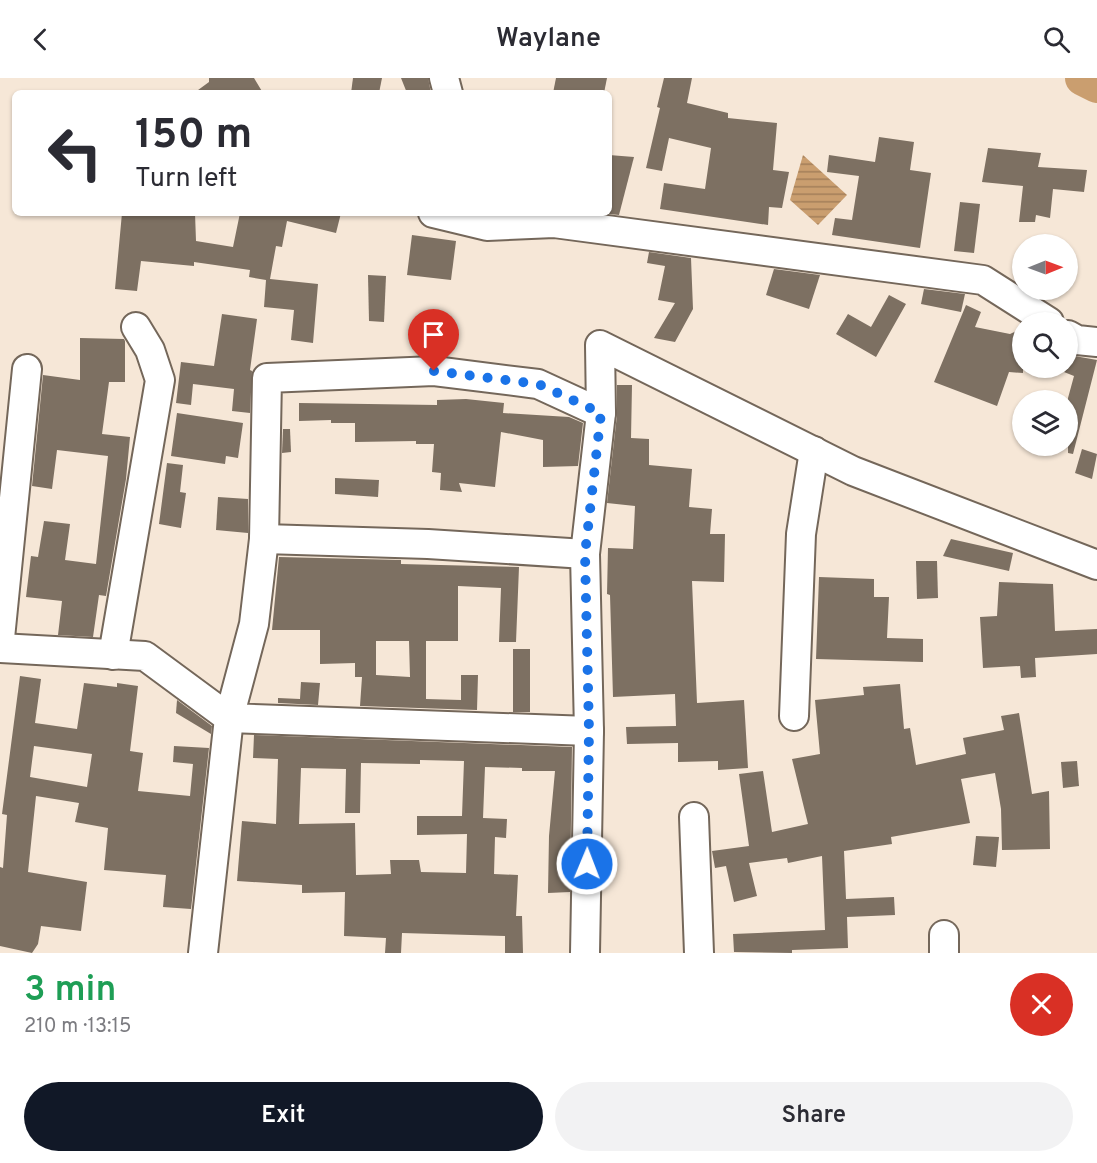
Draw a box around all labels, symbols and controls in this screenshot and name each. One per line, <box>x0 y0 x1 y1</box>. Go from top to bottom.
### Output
text: Waylane <box>496 22 601 56</box>
icon: back <box>24 23 57 56</box>
icon: search <box>1040 23 1073 56</box>
text: 150 m <box>135 110 252 163</box>
icon: left <box>36 114 114 192</box>
text: Turn left <box>135 162 237 196</box>
north arrow <box>1012 234 1078 300</box>
map controls <box>1012 234 1078 456</box>
pin <box>408 309 459 371</box>
button: search <box>1012 312 1078 378</box>
icon: arrive <box>417 318 450 351</box>
button: layers <box>1012 390 1078 456</box>
position arrow <box>555 832 619 896</box>
text: 3 min <box>24 968 116 1014</box>
button: close <box>1010 973 1073 1036</box>
text: 210 m · 13:15 <box>24 1014 131 1040</box>
button: Exit <box>24 1082 543 1151</box>
button: Share <box>555 1082 1073 1151</box>

